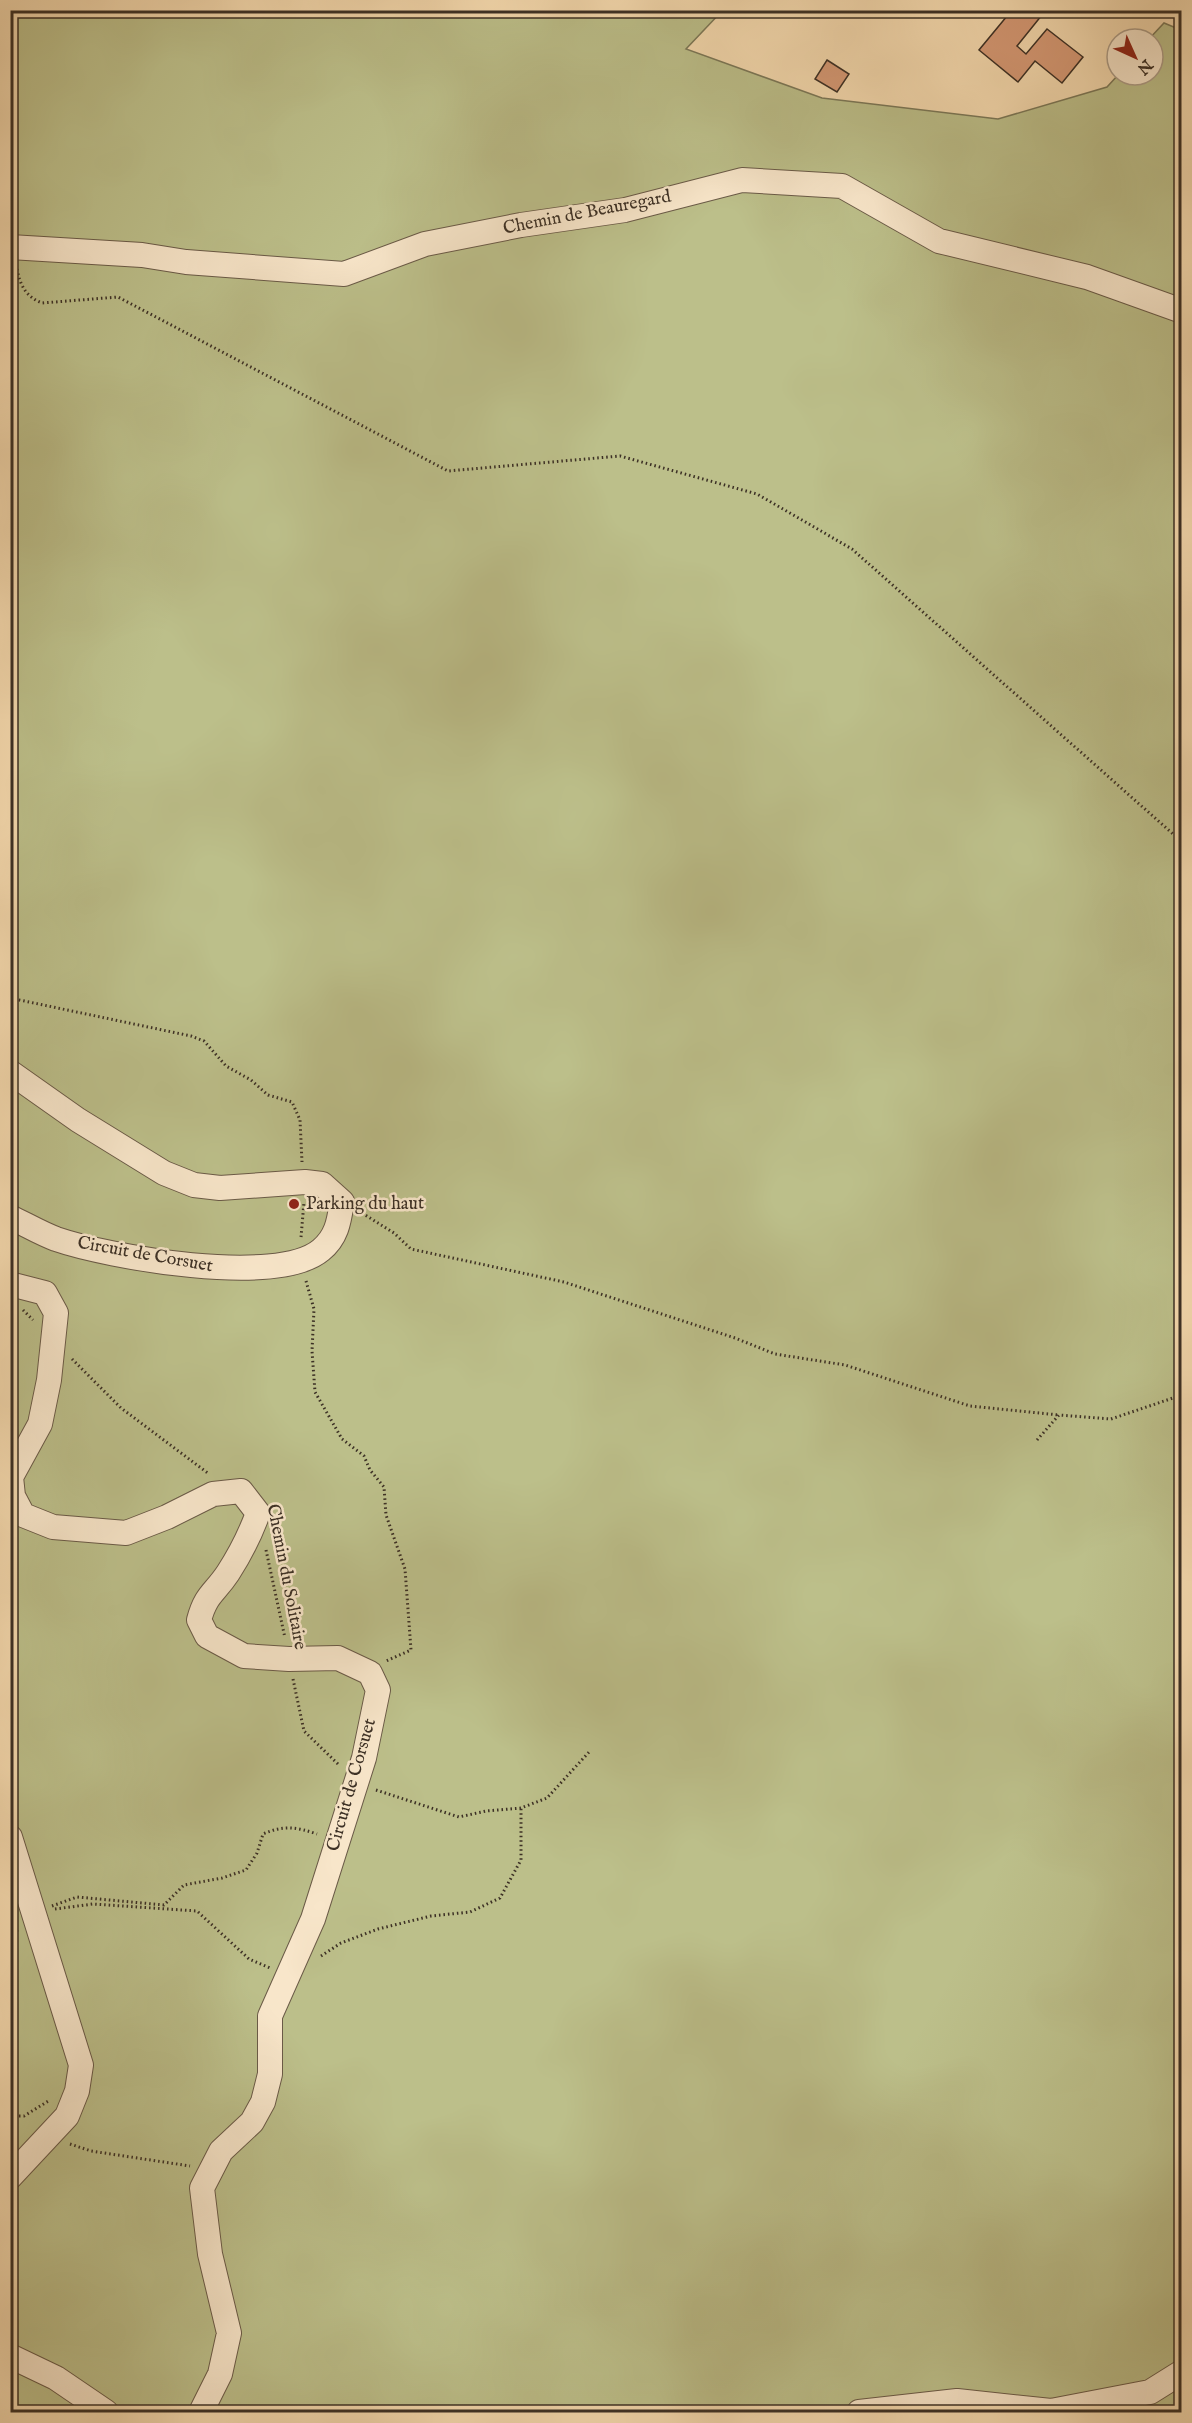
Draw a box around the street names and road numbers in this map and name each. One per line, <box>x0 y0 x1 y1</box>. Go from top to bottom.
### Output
street label: Chemin de Beauregard <box>501 185 673 241</box>
street label: Circuit de Corsuet <box>75 1232 215 1278</box>
street label: Chemin du Solitaire <box>261 1502 311 1652</box>
street label: Circuit de Corsuet <box>322 1716 382 1854</box>

